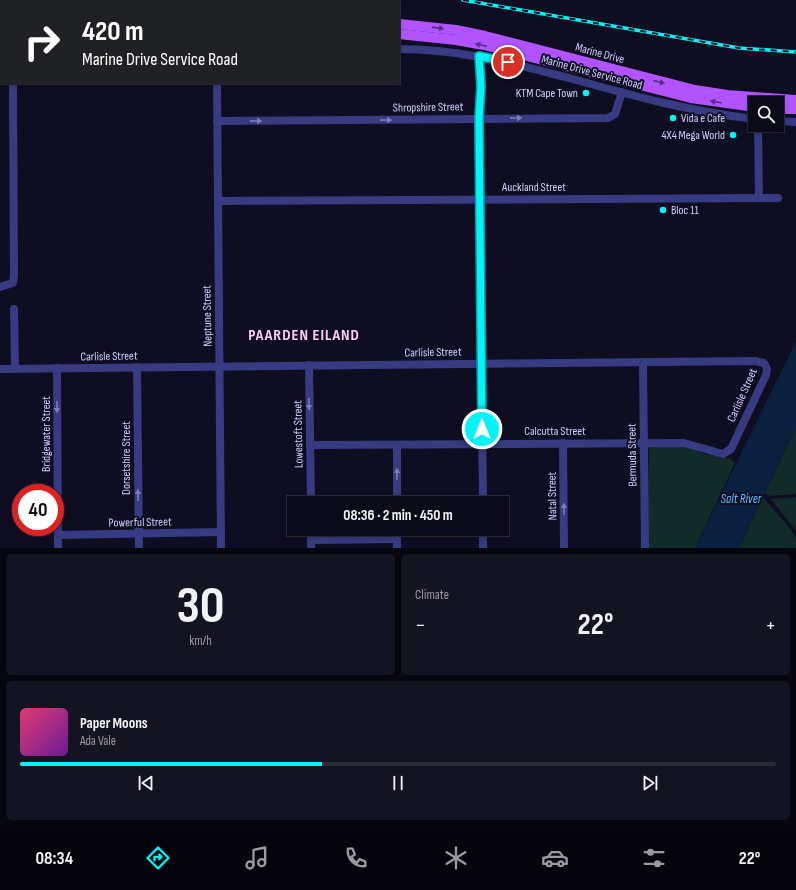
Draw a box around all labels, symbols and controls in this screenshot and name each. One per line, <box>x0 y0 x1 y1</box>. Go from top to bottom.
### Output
text: 420 m <box>82 15 144 48</box>
icon: right <box>16 16 68 68</box>
one-way arrow <box>432 24 444 31</box>
street label: Marine Drive <box>574 40 626 67</box>
one-way arrow <box>475 41 487 47</box>
pin <box>491 45 525 79</box>
text: Marine Drive Service Road <box>82 49 238 70</box>
icon: arrive <box>497 51 519 73</box>
street label: Marine Drive Service Road <box>540 52 644 93</box>
one-way arrow <box>653 79 665 85</box>
place label: KTM Cape Town <box>516 86 578 101</box>
marker: KTM Cape Town <box>581 88 591 98</box>
map controls <box>748 96 784 132</box>
button: search <box>748 96 784 132</box>
street label: Shropshire Street <box>393 99 464 116</box>
one-way arrow <box>710 99 722 105</box>
place label: Vida e Cafe <box>681 111 725 126</box>
marker: Vida e Cafe <box>668 113 678 123</box>
one-way arrow <box>510 115 523 121</box>
one-way arrow <box>380 116 392 123</box>
one-way arrow <box>250 118 263 124</box>
place label: 4X4 Mega World <box>662 128 725 143</box>
marker: 4X4 Mega World <box>728 130 738 140</box>
street label: Auckland Street <box>501 180 566 195</box>
place label: Bloc 11 <box>671 203 699 218</box>
marker: Bloc 11 <box>658 205 668 215</box>
street label: Neptune Street <box>199 285 216 347</box>
district label: PAARDEN EILAND <box>248 326 360 345</box>
street label: Carlisle Street <box>404 344 462 360</box>
street label: Carlisle Street <box>80 348 138 364</box>
street label: Carlisle Street <box>724 366 761 424</box>
street label: Bridgewater Street <box>39 396 54 472</box>
one-way arrow <box>306 398 312 411</box>
street label: Lowestoft Street <box>290 400 307 468</box>
one-way arrow <box>54 401 60 414</box>
position arrow <box>461 408 503 450</box>
street label: Dorsetshire Street <box>119 421 134 495</box>
street label: Bermuda Street <box>624 423 641 487</box>
street label: Calcutta Street <box>524 424 586 439</box>
one-way arrow <box>394 467 400 480</box>
street label: Natal Street <box>545 471 560 520</box>
speed limit sign: 40 <box>12 484 64 536</box>
one-way arrow <box>135 489 142 501</box>
water label: Salt River <box>721 491 763 507</box>
one-way arrow <box>561 502 567 515</box>
text: 08:36 · 2 min · 450 m <box>343 506 453 525</box>
street label: Powerful Street <box>108 514 172 531</box>
text: 30 <box>176 575 225 638</box>
text: Climate <box>415 587 449 603</box>
text: 22° <box>578 607 613 643</box>
text: − <box>415 612 426 639</box>
text: + <box>765 612 776 639</box>
text: km/h <box>189 633 212 649</box>
text: Paper Moons <box>80 714 148 733</box>
text: Ada Vale <box>80 733 116 749</box>
icon: previous <box>135 772 157 794</box>
icon: pause <box>387 772 409 794</box>
icon: next <box>639 772 661 794</box>
icon: directions <box>144 844 172 872</box>
icon: music <box>243 844 271 872</box>
icon: phone <box>342 844 370 872</box>
icon: climate <box>442 844 470 872</box>
icon: car <box>541 844 569 872</box>
icon: filters <box>640 844 668 872</box>
text: 08:34 <box>36 848 73 869</box>
text: 22° <box>739 848 760 869</box>

